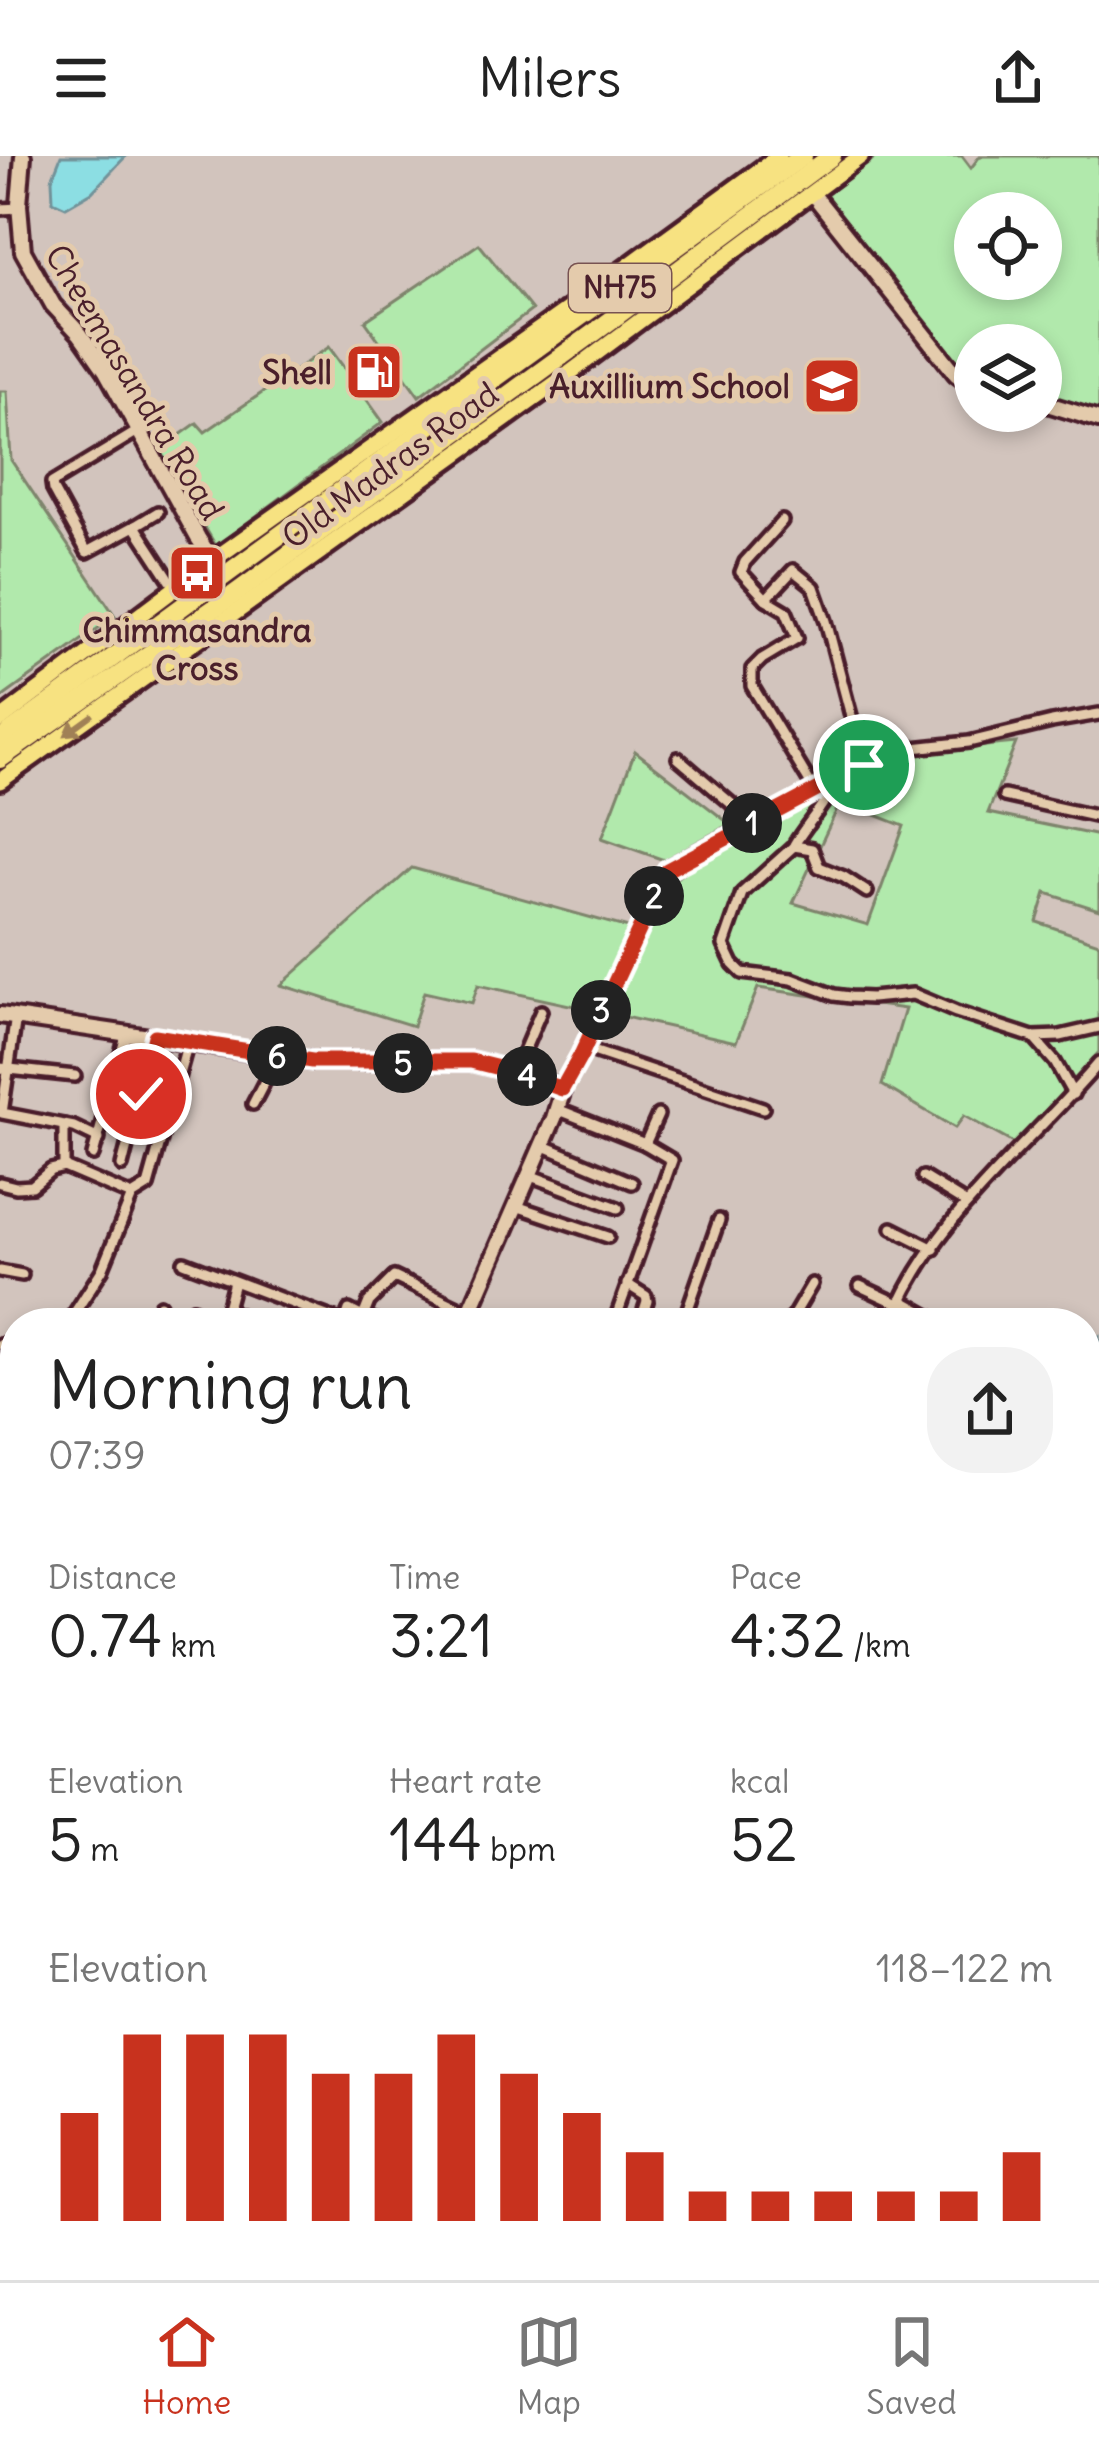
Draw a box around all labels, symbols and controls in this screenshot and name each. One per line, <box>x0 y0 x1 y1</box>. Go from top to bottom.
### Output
text: Milers <box>478 44 621 112</box>
icon: menu <box>48 45 114 111</box>
icon: share <box>985 45 1051 111</box>
map controls <box>954 192 1062 432</box>
button: locate <box>954 192 1062 300</box>
street label: Cheemasandra Road <box>36 237 234 527</box>
road number: NH75 <box>569 264 671 312</box>
button: layers <box>954 324 1062 432</box>
fuel station icon: Shell <box>343 341 405 403</box>
place label: Shell <box>262 351 332 393</box>
school or university icon: Auxillium School <box>801 355 863 417</box>
place label: Auxillium School <box>549 365 790 407</box>
street label: Old Madras Road <box>274 372 506 558</box>
bus stop icon: Chimmasandra Cross <box>166 542 228 604</box>
place label: Chimmasandra Cross <box>82 609 312 689</box>
one-way arrow <box>63 713 95 736</box>
pin <box>813 714 915 816</box>
icon: arrive <box>831 732 897 798</box>
pin: 1 <box>722 793 782 853</box>
text: 1 <box>745 802 759 844</box>
pin: 2 <box>624 866 684 926</box>
text: 2 <box>645 875 663 917</box>
pin: 3 <box>571 980 631 1040</box>
text: 3 <box>592 989 610 1031</box>
pin: 6 <box>247 1026 307 1086</box>
pin: 5 <box>373 1033 433 1093</box>
text: 6 <box>267 1035 287 1077</box>
text: 5 <box>394 1042 412 1084</box>
pin <box>90 1043 192 1145</box>
pin: 4 <box>497 1046 557 1106</box>
text: 4 <box>517 1055 537 1097</box>
icon: check <box>108 1061 174 1127</box>
text: Morning run <box>48 1344 412 1427</box>
button: share <box>927 1347 1053 1473</box>
text: 07:39 <box>48 1431 146 1480</box>
text: Distance <box>48 1556 177 1598</box>
text: Time <box>389 1556 460 1598</box>
text: Pace <box>730 1556 802 1598</box>
text: 0.74 <box>48 1598 163 1673</box>
text: 3:21 <box>389 1598 493 1673</box>
text: 4:32 <box>730 1598 845 1673</box>
text: km <box>163 1624 216 1666</box>
text: /km <box>845 1624 911 1666</box>
text: Elevation <box>48 1760 183 1802</box>
text: Heart rate <box>389 1760 542 1802</box>
text: kcal <box>730 1760 789 1802</box>
text: 5 <box>48 1802 83 1877</box>
text: 144 <box>389 1802 482 1877</box>
text: 52 <box>730 1802 797 1877</box>
text: m <box>83 1828 119 1870</box>
text: bpm <box>482 1828 556 1870</box>
text: Elevation <box>48 1944 208 1993</box>
text: 118–122 m <box>876 1944 1053 1993</box>
tab: Home <box>142 2309 231 2423</box>
tab: Map <box>516 2309 582 2423</box>
tab: Saved <box>866 2309 957 2423</box>

